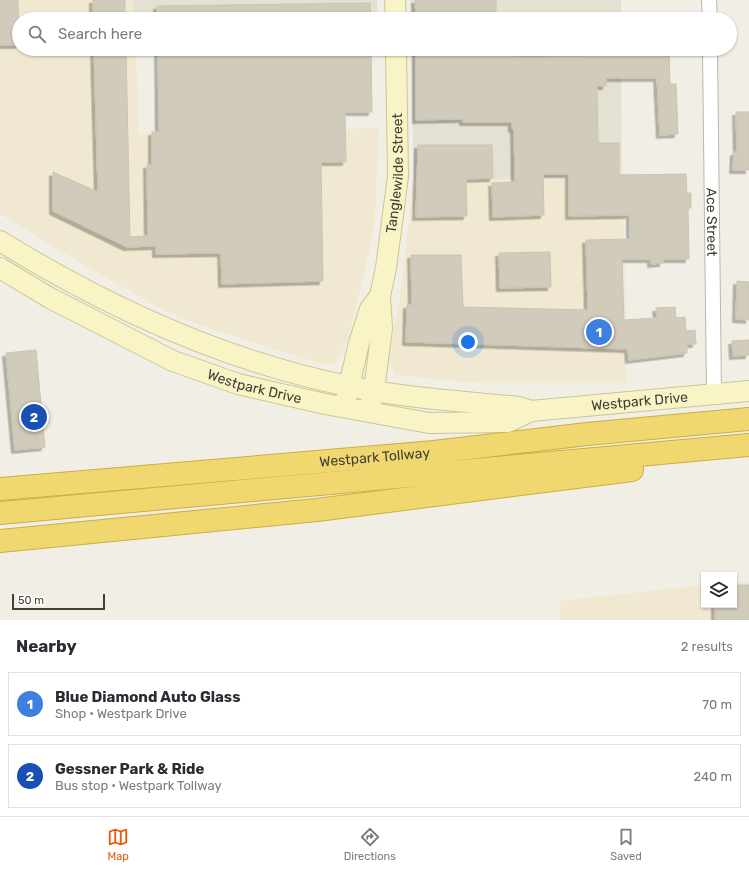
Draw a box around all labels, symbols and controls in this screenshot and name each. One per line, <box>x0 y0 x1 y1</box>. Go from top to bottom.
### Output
search box <box>12 12 737 56</box>
icon: search <box>26 23 48 45</box>
text: Search here <box>58 25 142 43</box>
street label: Tanglewilde Street <box>383 112 407 234</box>
street label: Ace Street <box>703 187 720 257</box>
pin: 1 <box>586 317 612 347</box>
your location <box>458 332 478 352</box>
street label: Westpark Drive <box>205 366 303 407</box>
street label: Westpark Drive <box>591 389 689 414</box>
pin: 2 <box>21 402 47 432</box>
street label: Westpark Tollway <box>319 444 431 471</box>
map controls <box>701 572 737 608</box>
button: layers <box>701 572 737 608</box>
scale bar <box>12 592 105 611</box>
text: 50 m <box>18 594 44 607</box>
text: Nearby <box>16 636 77 656</box>
text: 2 results <box>681 639 733 654</box>
text: Blue Diamond Auto Glass <box>55 688 240 706</box>
text: 1 <box>27 697 33 712</box>
text: 70 m <box>702 697 732 712</box>
text: Shop · Westpark Drive <box>55 706 187 721</box>
text: Gessner Park & Ride <box>55 760 204 778</box>
text: 2 <box>26 769 34 784</box>
text: 240 m <box>693 769 732 784</box>
text: Bus stop · Westpark Tollway <box>55 778 222 793</box>
tab: Map <box>107 826 129 863</box>
tab: Directions <box>344 826 396 863</box>
tab: Saved <box>610 826 642 863</box>

